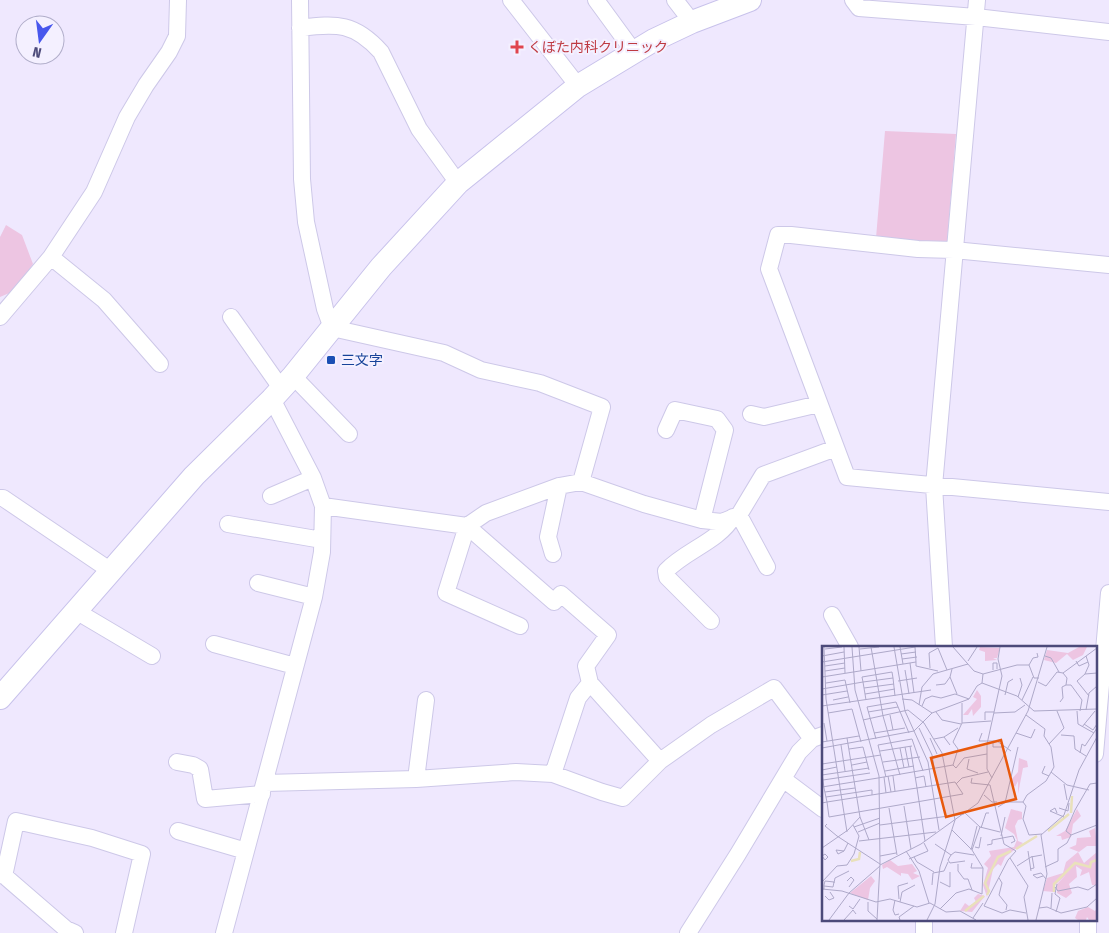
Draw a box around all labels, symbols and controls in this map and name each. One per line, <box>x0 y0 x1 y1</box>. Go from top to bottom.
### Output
north arrow <box>15 15 65 65</box>
place label: くぼた内科クリニック <box>528 39 668 56</box>
marker: くぼた内科クリニック <box>510 40 524 54</box>
text: N <box>31 43 43 61</box>
place label: 三文字 <box>341 352 383 369</box>
marker: 三文字 <box>325 354 337 366</box>
inset map <box>822 646 1096 920</box>

